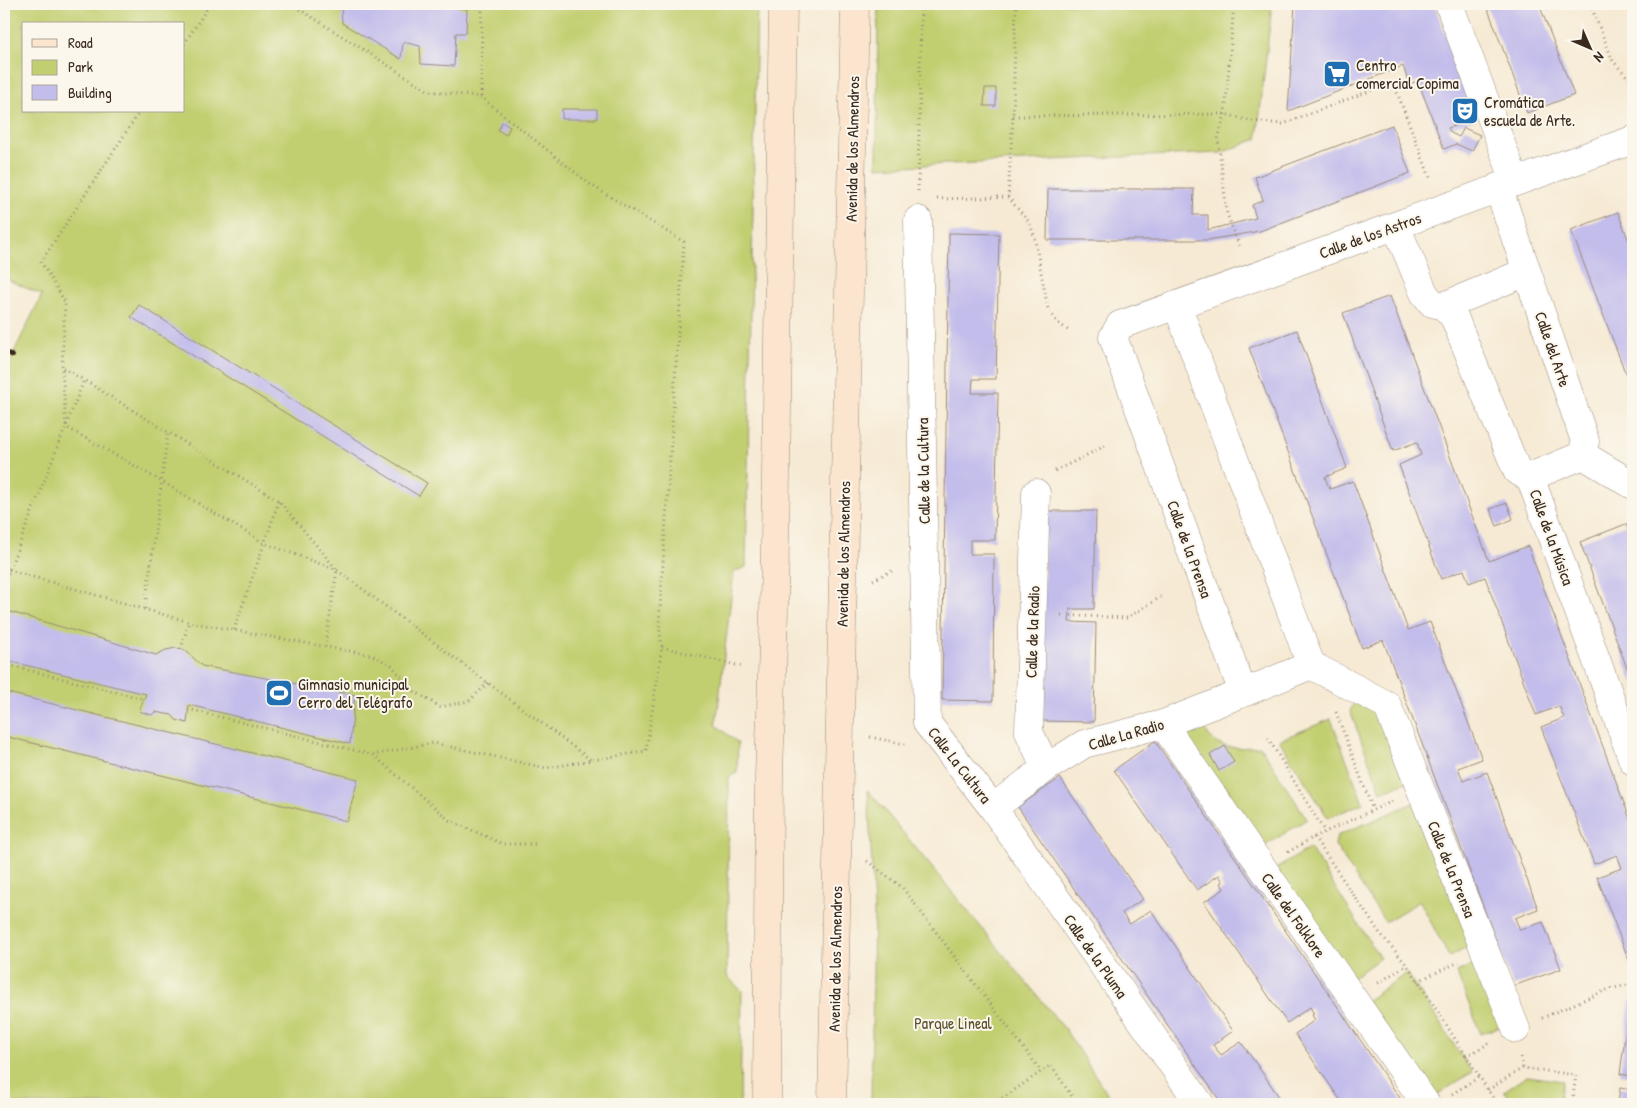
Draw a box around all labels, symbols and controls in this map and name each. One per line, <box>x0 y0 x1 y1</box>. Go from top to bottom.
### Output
legend <box>22 22 185 112</box>
north arrow <box>1564 22 1614 72</box>
text: Road <box>68 32 93 53</box>
text: N <box>1590 48 1609 67</box>
place label: Centro comercial Copima <box>1356 54 1459 94</box>
text: Park <box>68 56 93 77</box>
supermarket icon: Centro comercial Copima <box>1322 59 1352 89</box>
street label: Avenida de los Almendros <box>840 76 864 222</box>
text: Building <box>68 82 112 103</box>
place label: Cromática escuela de Arte. <box>1484 91 1575 131</box>
theatre icon: Cromática escuela de Arte. <box>1450 96 1480 126</box>
street label: Calle de los Astros <box>1316 206 1424 264</box>
street label: Calle del Arte <box>1530 308 1576 390</box>
street label: Calle de la Cultura <box>911 418 935 524</box>
street label: Avenida de los Almendros <box>831 481 855 627</box>
street label: Calle de la Música <box>1524 486 1580 588</box>
street label: Calle de la Prensa <box>1162 497 1218 601</box>
street label: Calle de la Radio <box>1019 585 1045 679</box>
place label: Gimnasio municipal Cerro del Telégrafo <box>298 673 413 713</box>
sports icon: Gimnasio municipal Cerro del Telégrafo <box>264 678 294 708</box>
street label: Calle La Radio <box>1086 713 1167 755</box>
street label: Calle La Cultura <box>923 722 997 808</box>
street label: Calle de la Prensa <box>1423 817 1481 921</box>
street label: Calle del Folklore <box>1257 868 1332 962</box>
street label: Avenida de los Almendros <box>823 886 847 1032</box>
street label: Calle de la Pluma <box>1059 910 1133 1002</box>
park label: Parque Lineal <box>914 1012 993 1034</box>

